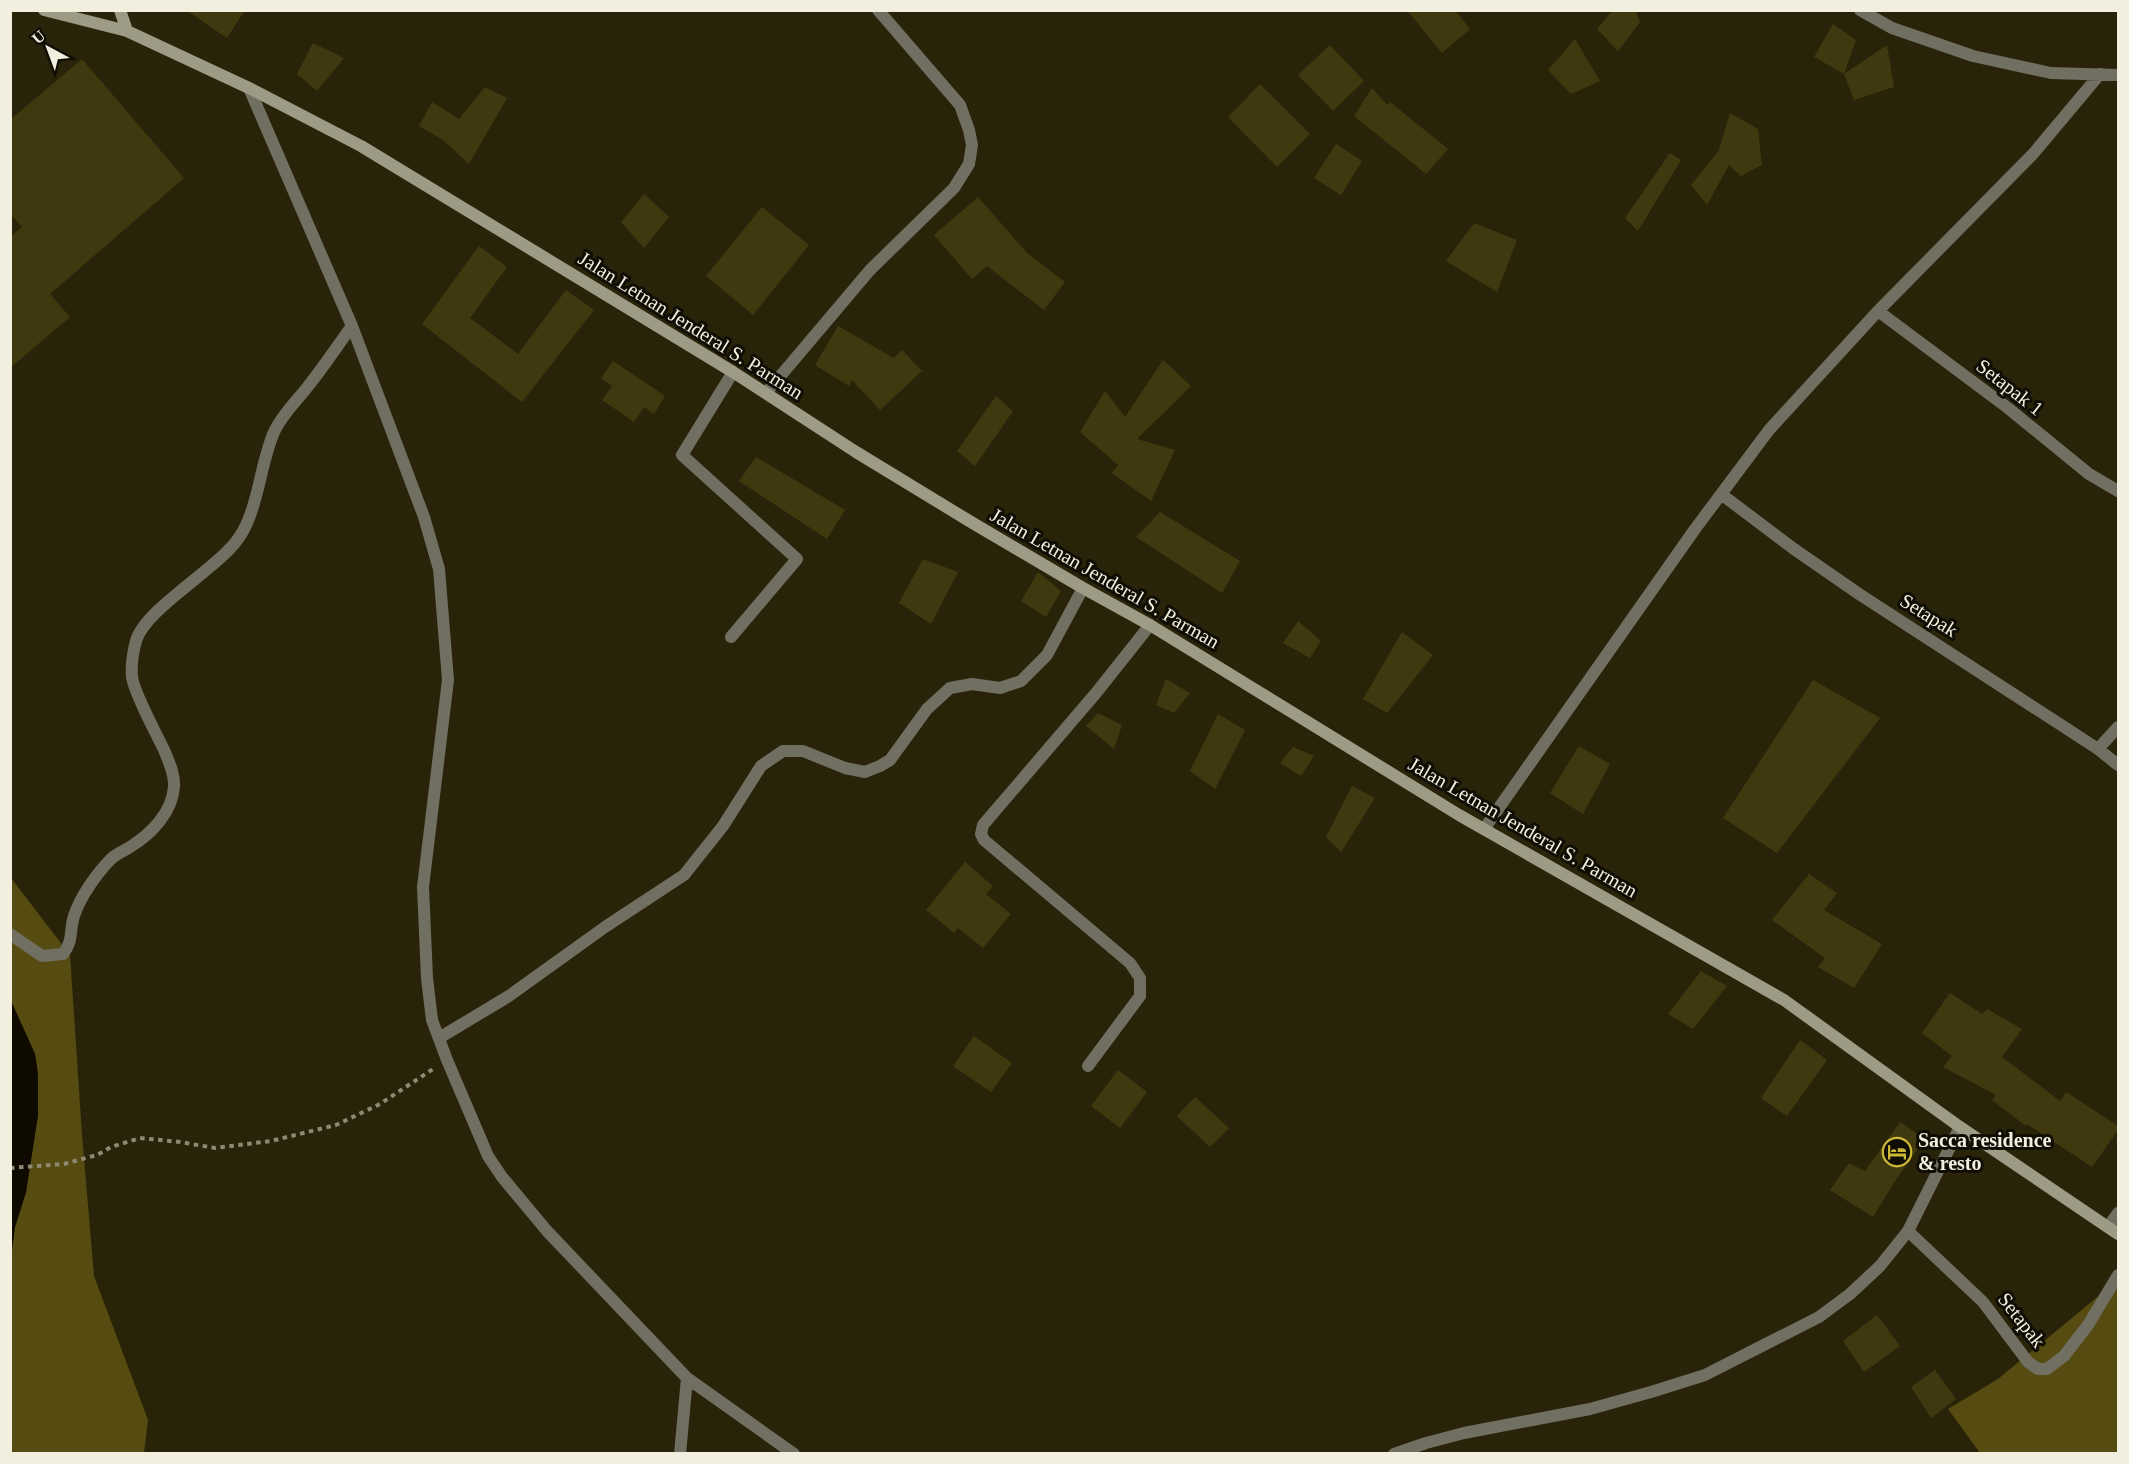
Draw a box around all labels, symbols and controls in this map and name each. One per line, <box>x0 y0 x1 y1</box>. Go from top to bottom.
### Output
north arrow <box>18 18 78 78</box>
text: U <box>29 27 49 47</box>
street label: Jalan Letnan Jenderal S. Parman <box>575 247 807 403</box>
street label: Setapak 1 <box>1972 354 2048 421</box>
street label: Jalan Letnan Jenderal S. Parman <box>987 503 1223 653</box>
street label: Setapak <box>1896 589 1962 642</box>
street label: Jalan Letnan Jenderal S. Parman <box>1405 752 1641 902</box>
place label: Sacca residence & resto <box>1918 1129 2052 1174</box>
hotel icon: Sacca residence & resto <box>1881 1136 1913 1168</box>
street label: Setapak <box>1993 1288 2050 1352</box>

